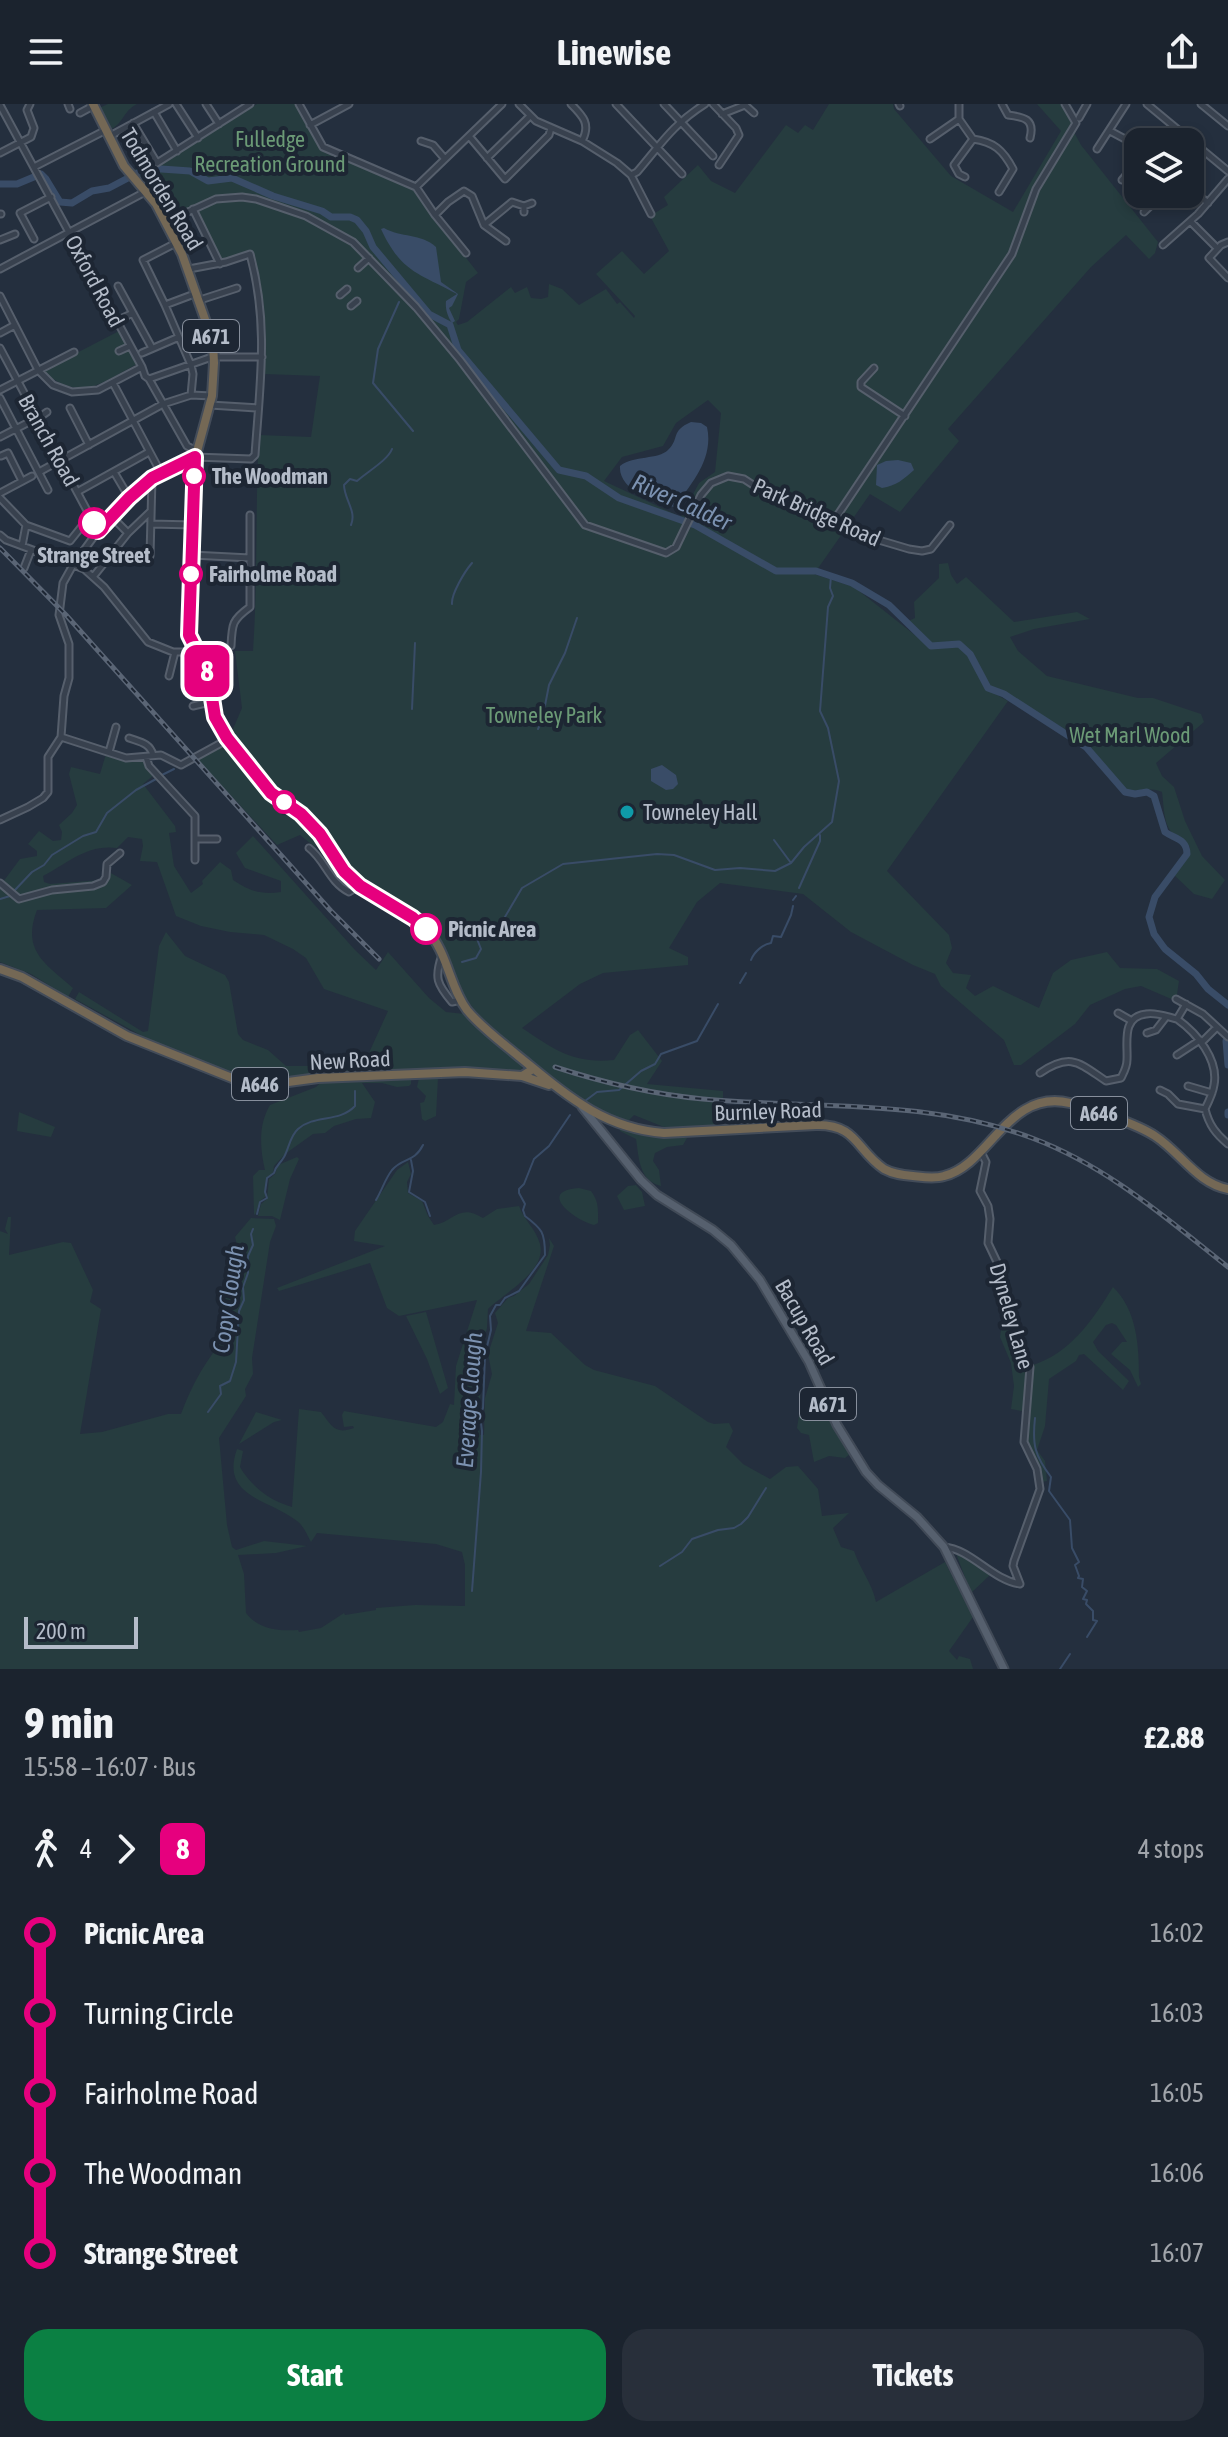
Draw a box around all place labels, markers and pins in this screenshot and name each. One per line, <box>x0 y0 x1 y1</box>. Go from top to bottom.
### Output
place label: The Woodman <box>212 463 328 489</box>
marker: The Woodman <box>183 465 205 487</box>
marker: Strange Street <box>79 508 109 538</box>
place label: Strange Street <box>38 542 151 568</box>
place label: Fairholme Road <box>209 561 337 587</box>
marker: Fairholme Road <box>180 563 202 585</box>
unlabelled marker <box>273 791 295 813</box>
place label: Towneley Hall <box>643 799 758 825</box>
marker: Towneley Hall <box>618 803 636 821</box>
marker: Picnic Area <box>411 914 441 944</box>
place label: Picnic Area <box>448 916 536 942</box>

